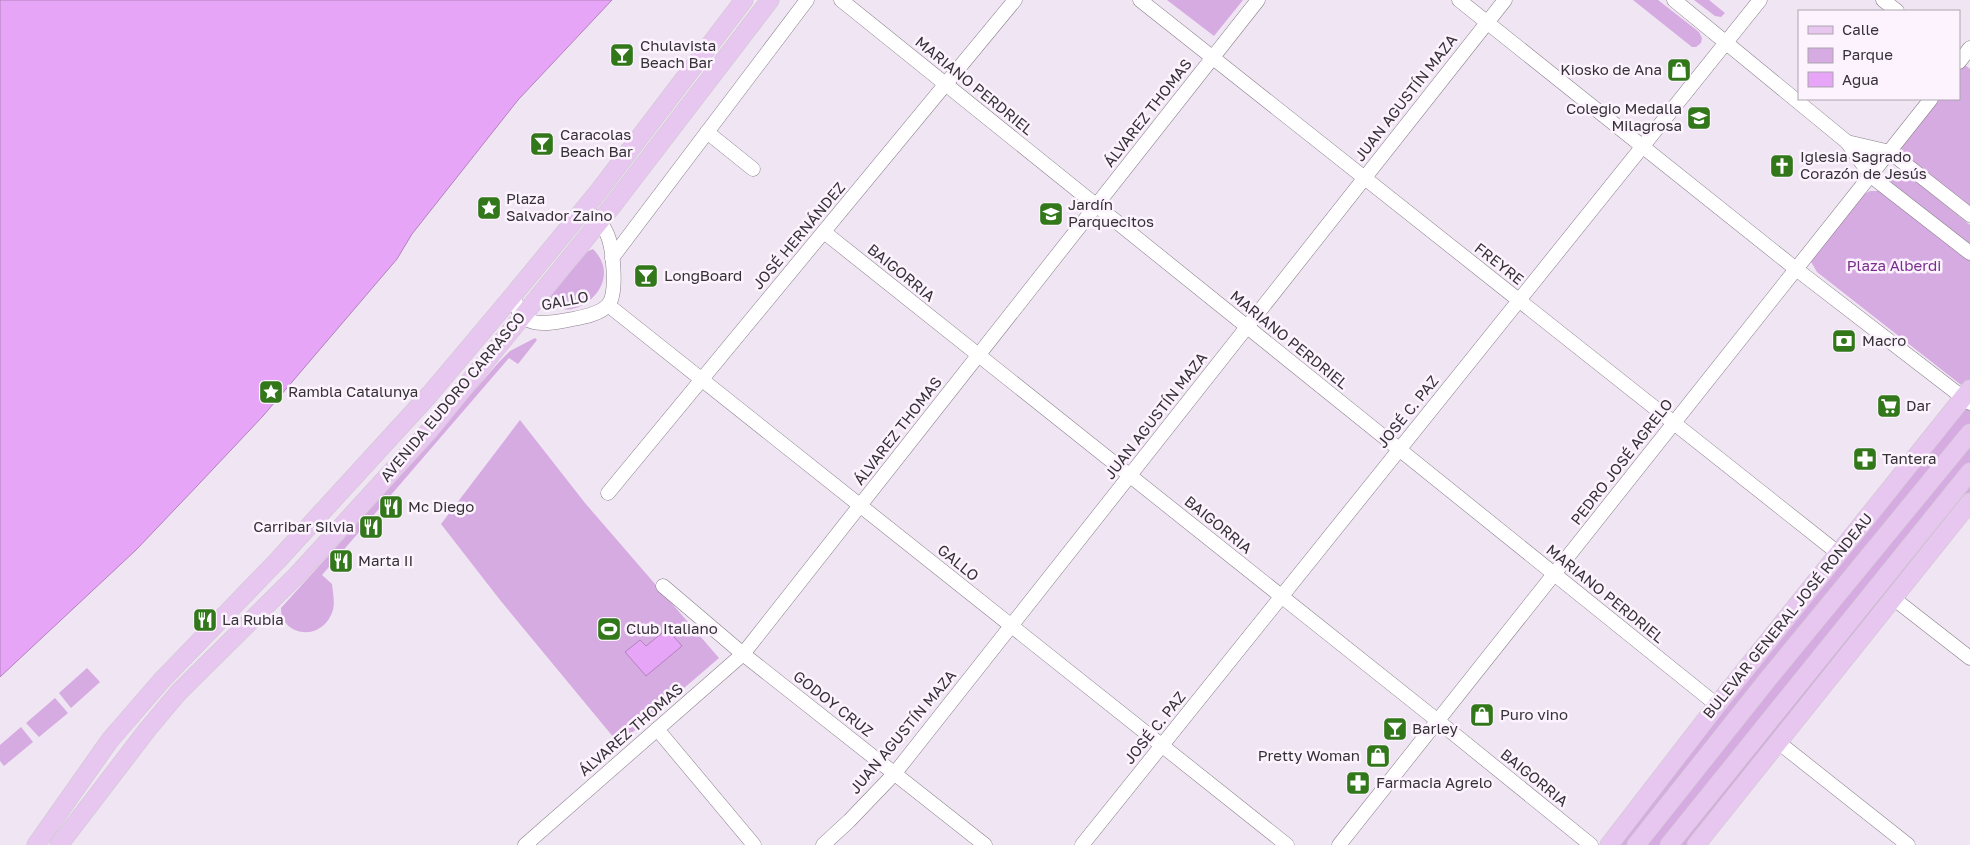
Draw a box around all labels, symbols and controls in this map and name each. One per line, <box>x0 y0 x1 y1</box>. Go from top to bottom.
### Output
legend <box>1798 10 1960 100</box>
text: Calle <box>1842 20 1879 38</box>
street label: JUAN AGUSTÍN MAZA <box>1350 30 1460 164</box>
street label: MARIANO PERDRIEL <box>912 32 1038 139</box>
place label: Chulavista Beach Bar <box>640 36 716 71</box>
bar icon: Chulavista Beach Bar <box>609 42 635 68</box>
text: Parque <box>1842 45 1893 63</box>
street label: ÁLVAREZ THOMAS <box>1099 55 1195 170</box>
shop icon: Kiosko de Ana <box>1666 57 1692 83</box>
place label: Kiosko de Ana <box>1560 60 1662 78</box>
text: Agua <box>1842 70 1879 88</box>
place label: Colegio Medalla Milagrosa <box>1566 99 1682 134</box>
school or university icon: Colegio Medalla Milagrosa <box>1686 105 1712 131</box>
place label: Caracolas Beach Bar <box>560 125 633 160</box>
bar icon: Caracolas Beach Bar <box>529 131 555 157</box>
place label: Iglesia Sagrado Corazón de Jesús <box>1800 147 1927 182</box>
church icon: Iglesia Sagrado Corazón de Jesús <box>1769 153 1795 179</box>
street label: JOSÉ HERNÁNDEZ <box>748 178 848 293</box>
place label: Plaza Salvador Zaino <box>506 189 613 224</box>
place icon: Plaza Salvador Zaino <box>476 195 502 221</box>
place label: Jardín Parquecitos <box>1068 195 1154 230</box>
school or university icon: Jardín Parquecitos <box>1038 201 1064 227</box>
street label: FREYRE <box>1471 238 1528 288</box>
street label: BAIGORRIA <box>864 240 939 305</box>
park label: Plaza Alberdi <box>1847 256 1941 274</box>
bar icon: LongBoard <box>633 263 659 289</box>
place label: LongBoard <box>664 266 742 284</box>
street label: MARIANO PERDRIEL <box>1227 286 1353 393</box>
street label: GALLO <box>540 287 590 313</box>
street label: AVENIDA EUDORO CARRASCO <box>376 308 529 485</box>
bank icon: Macro <box>1831 328 1857 354</box>
place label: Macro <box>1862 331 1906 349</box>
street label: JUAN AGUSTÍN MAZA <box>1100 348 1210 482</box>
street label: JOSÉ C. PAZ <box>1373 372 1442 451</box>
street label: ÁLVAREZ THOMAS <box>849 373 945 488</box>
place icon: Rambla Catalunya <box>258 379 284 405</box>
place label: Rambla Catalunya <box>288 382 418 400</box>
supermarket icon: Dar <box>1876 393 1902 419</box>
street label: PEDRO JOSÉ AGRELO <box>1566 395 1676 528</box>
place label: Dar <box>1906 396 1931 414</box>
pharmacy icon: Tantera <box>1852 446 1878 472</box>
place label: Tantera <box>1882 449 1936 467</box>
street label: BAIGORRIA <box>1181 492 1256 557</box>
restaurant icon: Mc Diego <box>378 494 404 520</box>
place label: Mc Diego <box>408 497 474 515</box>
street label: BULEVAR GENERAL JOSÉ RONDEAU <box>1699 509 1876 722</box>
restaurant icon: Carribar Silvia <box>358 514 384 540</box>
place label: Carribar Silvia <box>253 517 354 535</box>
street label: GALLO <box>934 540 983 584</box>
street label: MARIANO PERDRIEL <box>1543 540 1669 647</box>
restaurant icon: Marta II <box>328 548 354 574</box>
place label: Marta II <box>358 551 413 569</box>
restaurant icon: La Rubia <box>192 607 218 633</box>
place label: La Rubia <box>222 610 284 628</box>
sports icon: Club Italiano <box>596 616 622 642</box>
place label: Club Italiano <box>626 619 718 637</box>
street label: GODOY CRUZ <box>790 666 877 740</box>
street label: JUAN AGUSTÍN MAZA <box>845 666 959 797</box>
street label: ÁLVAREZ THOMAS <box>575 679 686 779</box>
street label: JOSÉ C. PAZ <box>1120 688 1189 767</box>
shop icon: Puro vino <box>1469 702 1495 728</box>
place label: Puro vino <box>1500 705 1568 723</box>
bar icon: Barley <box>1382 716 1408 742</box>
place label: Barley <box>1412 719 1458 737</box>
shop icon: Pretty Woman <box>1365 743 1391 769</box>
street label: BAIGORRIA <box>1497 745 1572 810</box>
place label: Pretty Woman <box>1258 746 1360 764</box>
pharmacy icon: Farmacia Agrelo <box>1345 770 1371 796</box>
place label: Farmacia Agrelo <box>1376 773 1492 791</box>

